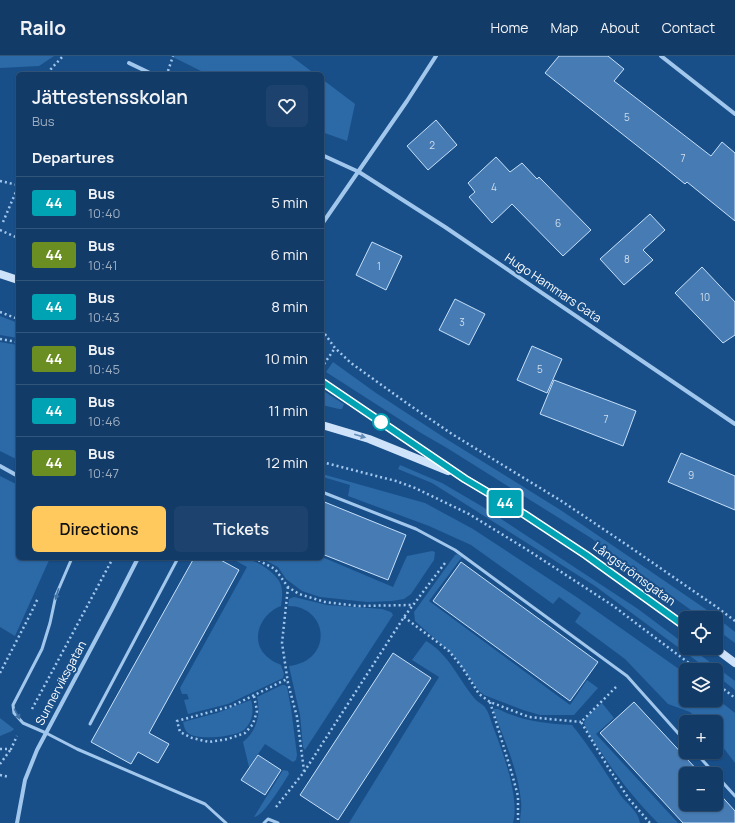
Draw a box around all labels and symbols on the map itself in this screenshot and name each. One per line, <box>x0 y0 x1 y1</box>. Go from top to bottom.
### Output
house number: 5 <box>624 110 630 124</box>
house number: 2 <box>429 138 435 152</box>
house number: 7 <box>680 151 686 165</box>
house number: 4 <box>491 180 497 194</box>
house number: 6 <box>555 216 561 230</box>
street label: Hugo Hammars Gata <box>502 249 605 326</box>
house number: 8 <box>624 252 630 266</box>
house number: 1 <box>377 259 381 273</box>
house number: 10 <box>700 290 710 304</box>
house number: 3 <box>459 315 465 329</box>
house number: 5 <box>537 362 543 376</box>
house number: 7 <box>603 412 609 426</box>
unlabelled marker <box>372 413 390 431</box>
one-way arrow <box>354 433 366 439</box>
house number: 9 <box>688 468 694 482</box>
line badge: 44 <box>487 490 523 516</box>
street label: Långströmsgatan <box>590 538 679 609</box>
one-way arrow <box>54 588 60 600</box>
street label: Sunnerviksgatan <box>31 638 90 728</box>
one-way arrow <box>14 708 20 720</box>

